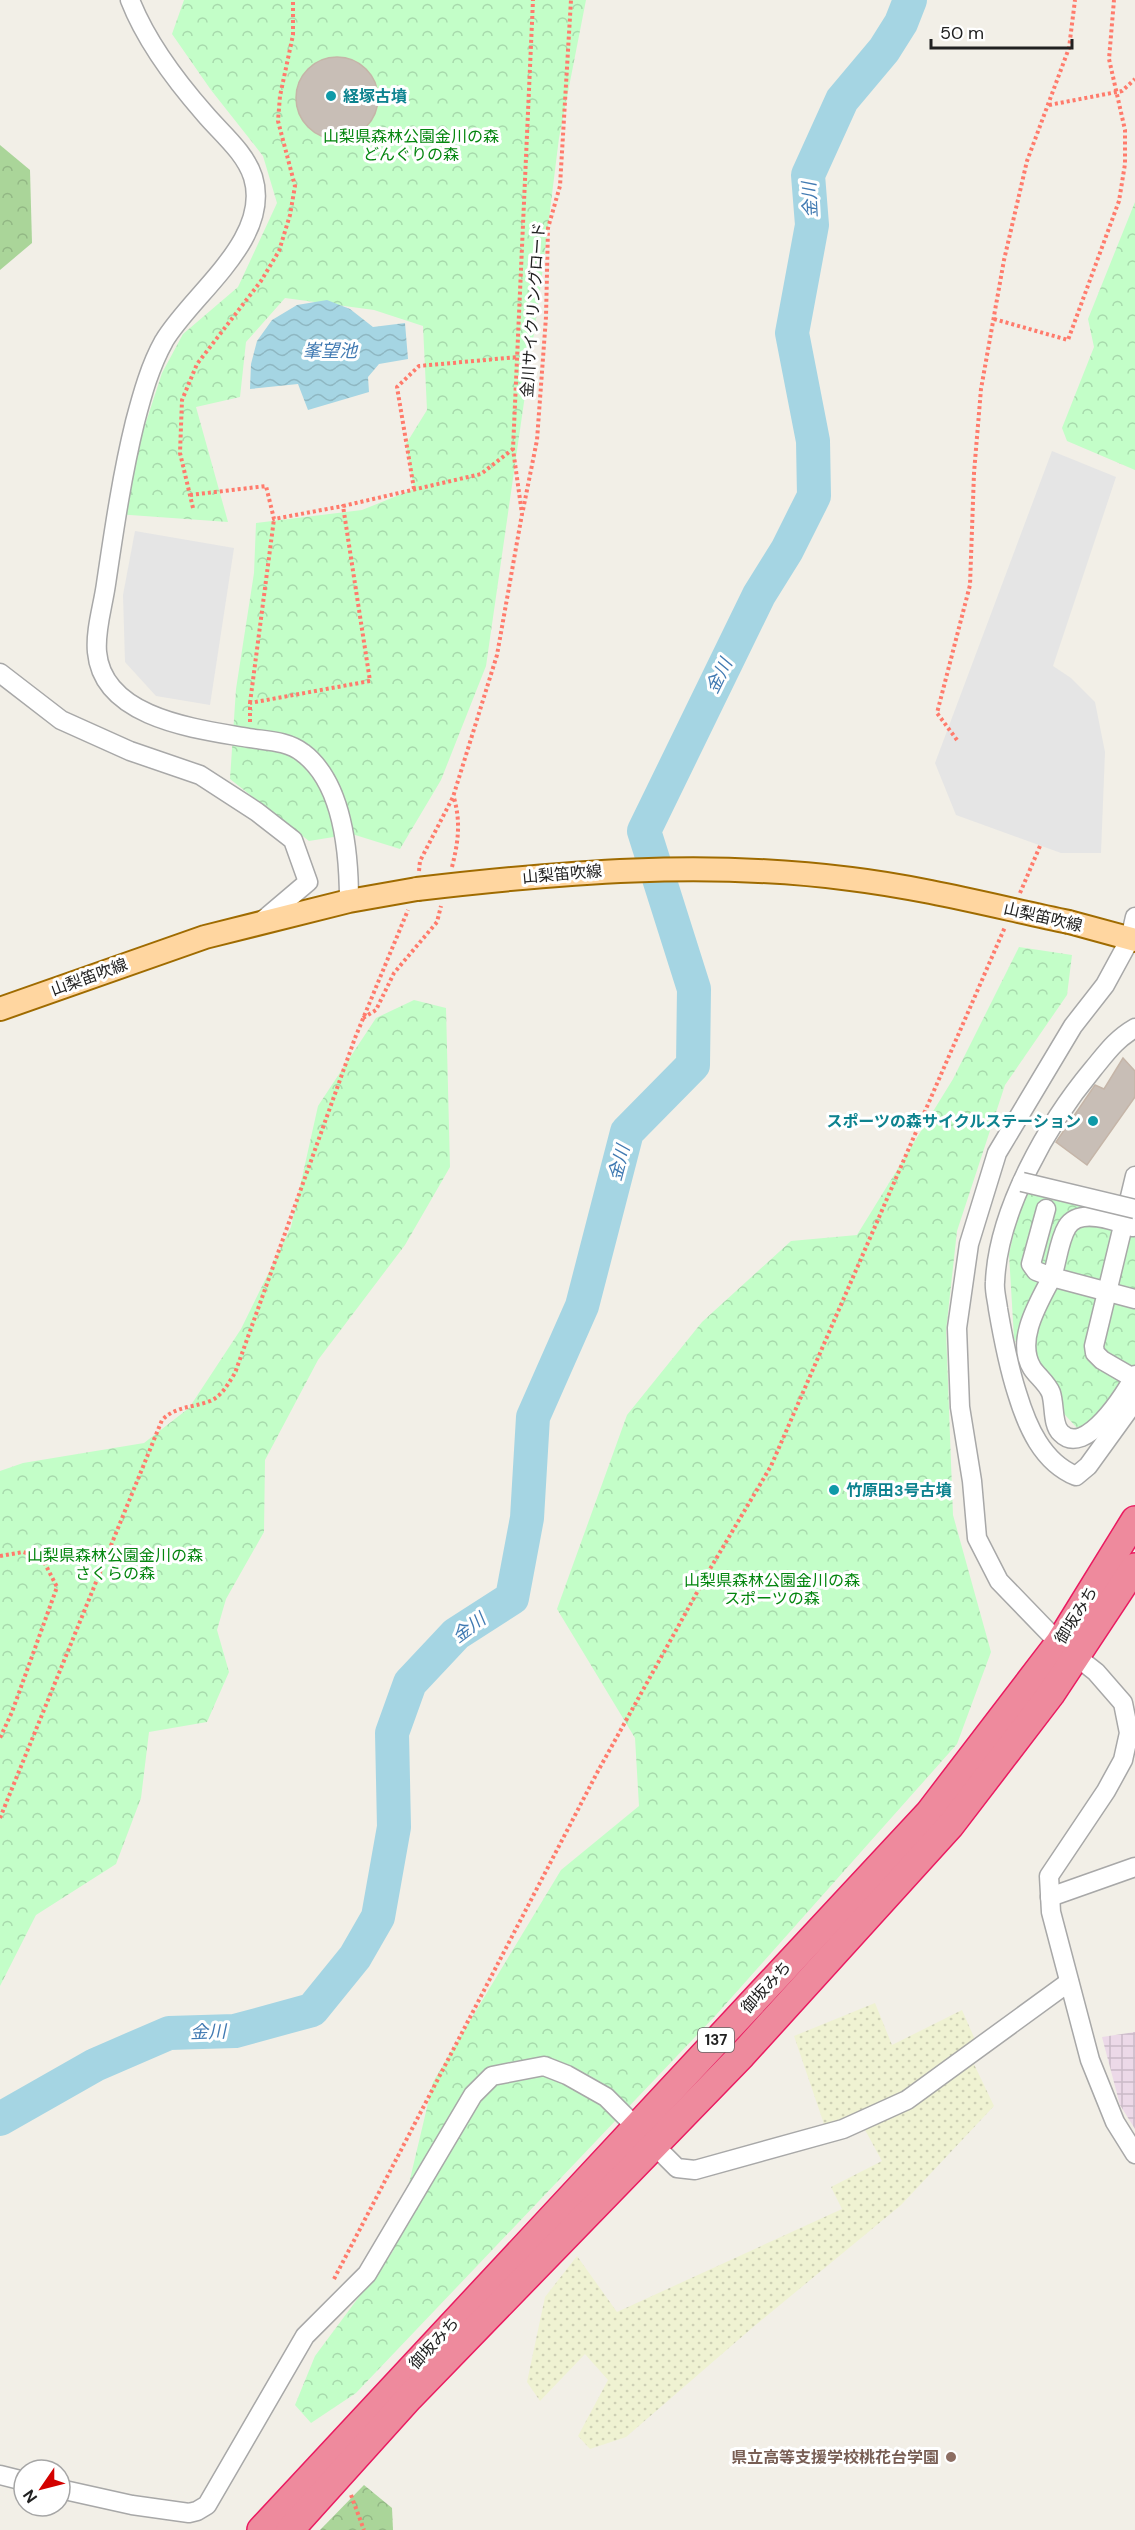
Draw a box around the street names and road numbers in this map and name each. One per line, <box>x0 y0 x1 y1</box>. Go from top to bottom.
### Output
street label: 金川サイクリングロード <box>516 222 550 398</box>
street label: 山梨笛吹線 <box>521 860 603 888</box>
street label: 山梨笛吹線 <box>1002 898 1084 936</box>
street label: 山梨笛吹線 <box>48 953 130 1001</box>
street label: 御坂みち <box>1050 1582 1102 1648</box>
street label: 御坂みち <box>736 1956 796 2018</box>
road number: 137 <box>698 2028 734 2052</box>
street label: 御坂みち <box>404 2312 464 2374</box>

